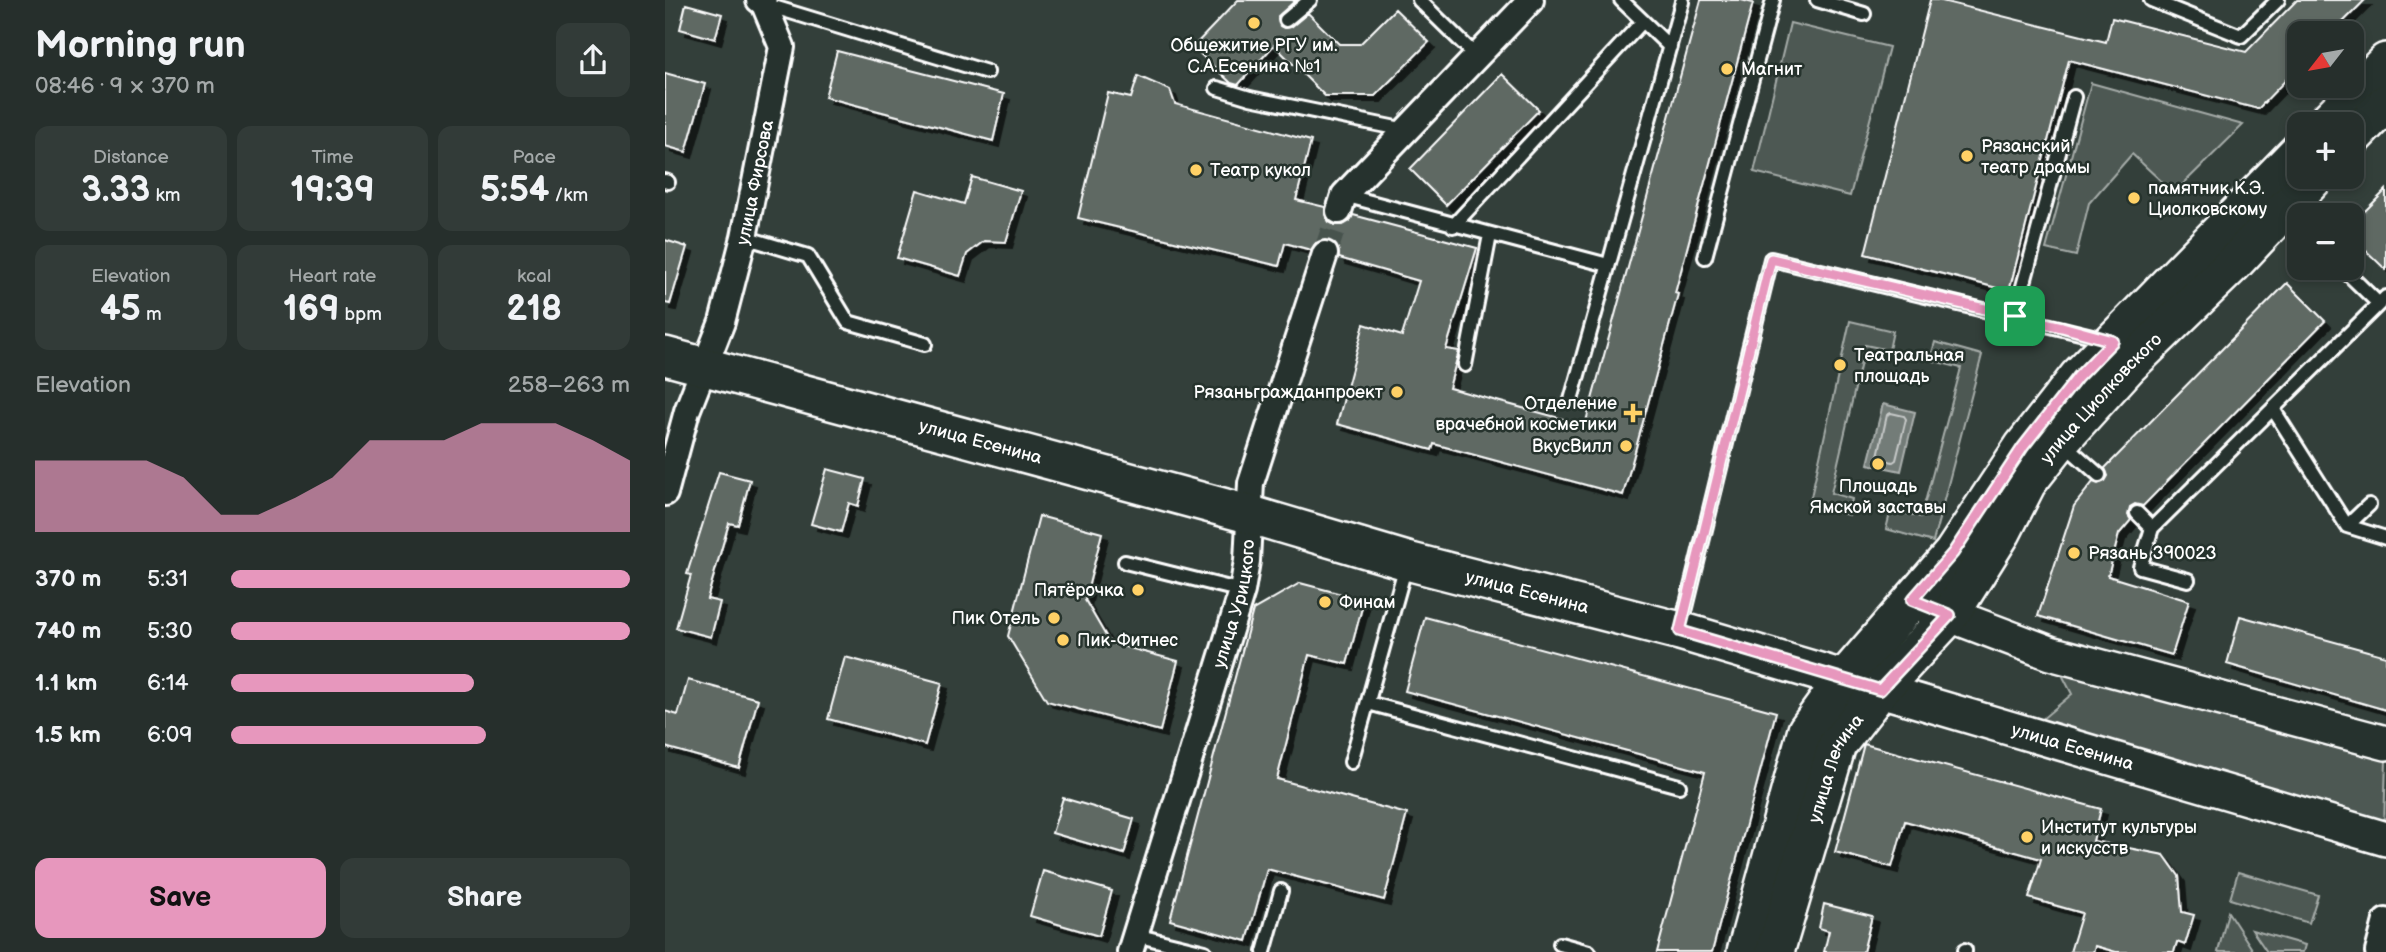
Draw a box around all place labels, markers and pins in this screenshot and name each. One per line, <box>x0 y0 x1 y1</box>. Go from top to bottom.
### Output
marker: Общежитие РГУ им. С.А.Есенина №1 <box>1246 15 1262 31</box>
place label: Общежитие РГУ им. С.А.Есенина №1 <box>1171 35 1337 77</box>
place label: Магнит <box>1741 59 1803 80</box>
marker: Магнит <box>1719 61 1735 77</box>
place label: Рязанский театр драмы <box>1981 136 2090 178</box>
marker: Рязанский театр драмы <box>1959 148 1975 164</box>
place label: Театр кукол <box>1210 160 1311 181</box>
marker: Театр кукол <box>1188 162 1204 178</box>
place label: памятник К.Э. Циолковскому <box>2148 178 2268 220</box>
marker: памятник К.Э. Циолковскому <box>2126 190 2142 206</box>
pin <box>1985 286 2045 346</box>
place label: Театральная площадь <box>1854 345 1964 387</box>
marker: Театральная площадь <box>1832 357 1848 373</box>
place label: Рязаньгражданпроект <box>1193 382 1384 403</box>
marker: Рязаньгражданпроект <box>1389 384 1405 400</box>
place label: Отделение врачебной косметики <box>1435 393 1617 435</box>
marker: Отделение врачебной косметики <box>1623 403 1643 423</box>
place label: ВкусВилл <box>1532 436 1612 457</box>
marker: ВкусВилл <box>1618 438 1634 454</box>
marker: Площадь Ямской заставы <box>1870 456 1886 472</box>
place label: Площадь Ямской заставы <box>1810 476 1946 518</box>
place label: Рязань 390023 <box>2088 543 2217 564</box>
marker: Рязань 390023 <box>2066 545 2082 561</box>
place label: Пятёрочка <box>1034 580 1124 601</box>
marker: Пятёрочка <box>1130 582 1146 598</box>
place label: Финам <box>1339 592 1396 613</box>
marker: Финам <box>1317 594 1333 610</box>
place label: Пик Отель <box>952 608 1040 629</box>
marker: Пик Отель <box>1046 610 1062 626</box>
place label: Пик-Фитнес <box>1077 630 1178 651</box>
marker: Пик-Фитнес <box>1055 632 1071 648</box>
place label: Институт культуры и искусств <box>2041 817 2197 859</box>
marker: Институт культуры и искусств <box>2019 829 2035 845</box>

